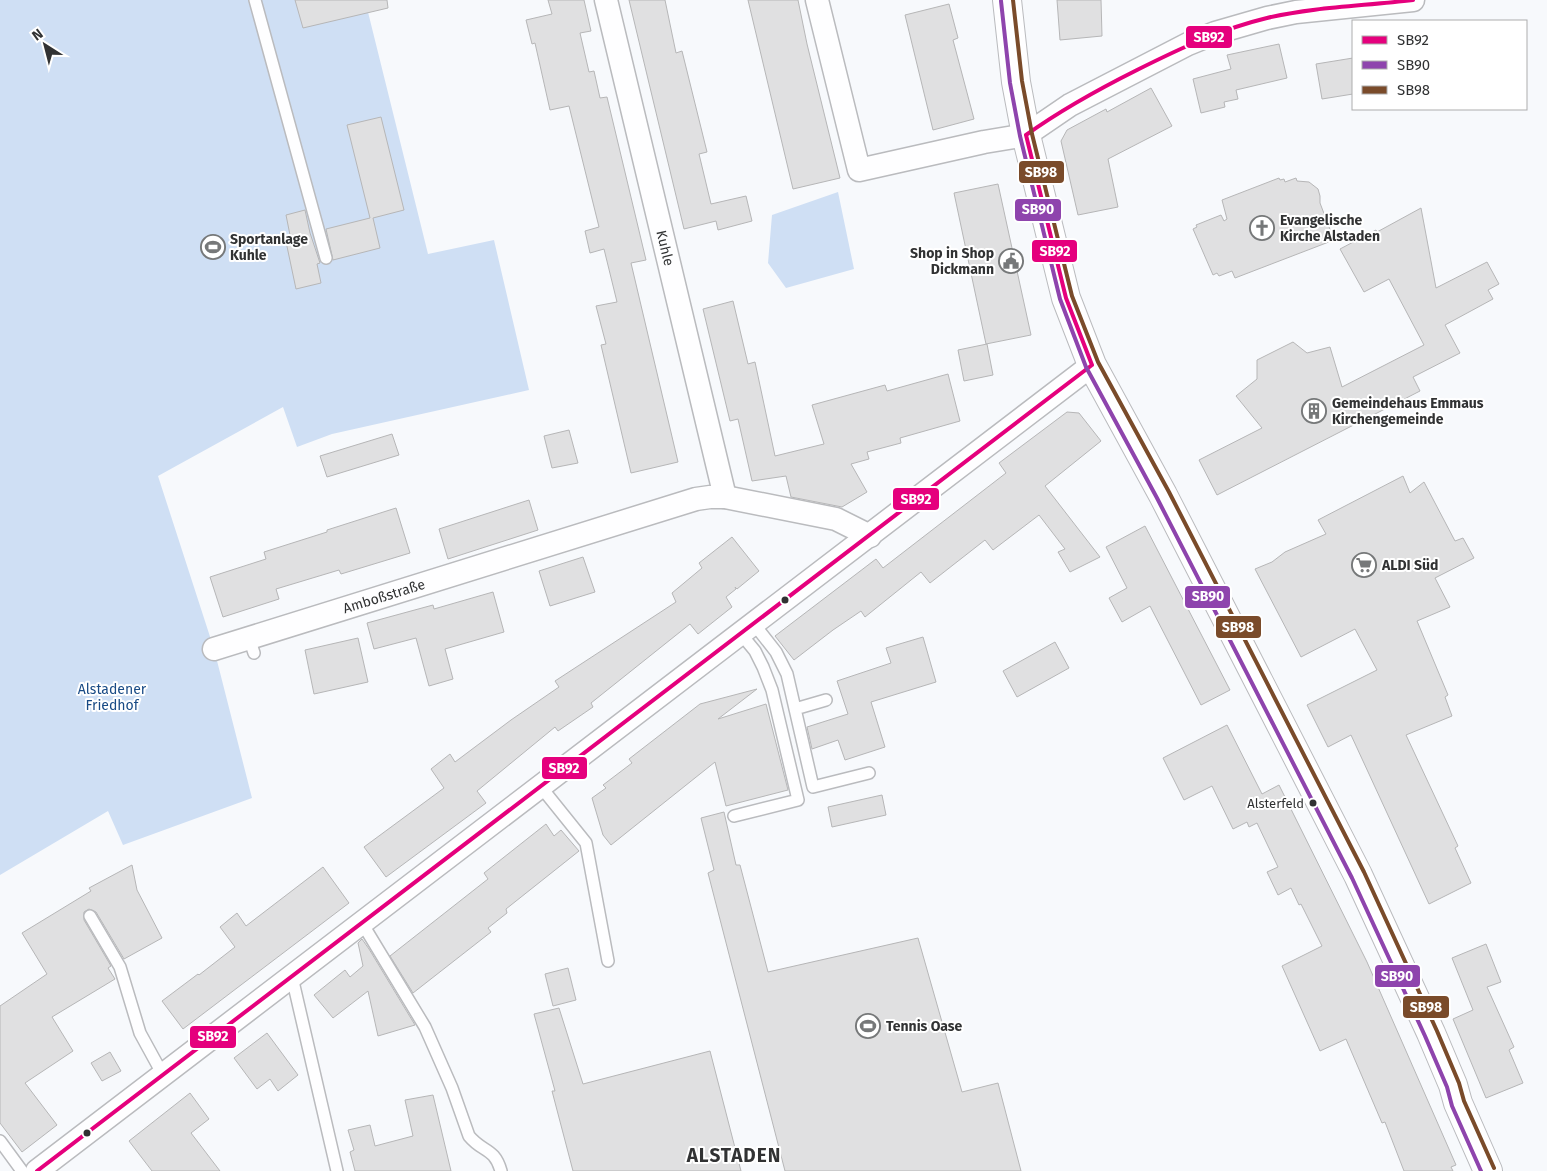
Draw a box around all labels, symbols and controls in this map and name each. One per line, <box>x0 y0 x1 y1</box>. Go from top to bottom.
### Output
north arrow <box>20 20 70 70</box>
legend <box>1352 20 1527 110</box>
text: N <box>29 25 46 44</box>
line badge: SB92 <box>1185 25 1233 49</box>
text: SB92 <box>1193 29 1225 46</box>
text: SB92 <box>1397 31 1429 49</box>
text: SB90 <box>1397 56 1430 74</box>
text: SB98 <box>1397 81 1430 99</box>
line badge: SB98 <box>1018 160 1065 184</box>
text: SB98 <box>1025 164 1057 181</box>
line badge: SB90 <box>1014 198 1062 222</box>
text: SB90 <box>1022 201 1054 218</box>
place label: Evangelische Kirche Alstaden <box>1280 212 1380 245</box>
church icon: Evangelische Kirche Alstaden <box>1249 215 1275 241</box>
street label: Kuhle <box>653 228 678 268</box>
place label: Sportanlage Kuhle <box>230 231 308 264</box>
sports icon: Sportanlage Kuhle <box>200 234 226 260</box>
line badge: SB92 <box>1031 239 1078 263</box>
text: SB92 <box>1039 243 1071 260</box>
place label: Shop in Shop Dickmann <box>910 245 994 278</box>
public building icon: Shop in Shop Dickmann <box>998 248 1024 274</box>
place label: Gemeindehaus Emmaus Kirchengemeinde <box>1332 395 1484 428</box>
building icon: Gemeindehaus Emmaus Kirchengemeinde <box>1301 398 1327 424</box>
line badge: SB92 <box>892 487 940 511</box>
text: SB92 <box>900 491 932 508</box>
supermarket icon: ALDI Süd <box>1351 552 1377 578</box>
place label: ALDI Süd <box>1381 557 1438 574</box>
street label: Amboßstraße <box>341 575 427 617</box>
line badge: SB90 <box>1184 585 1231 609</box>
text: SB90 <box>1192 588 1224 605</box>
unlabelled marker <box>780 595 790 605</box>
line badge: SB98 <box>1215 615 1262 639</box>
text: SB98 <box>1222 619 1254 636</box>
park label: Alstadener Friedhof <box>78 681 147 714</box>
line badge: SB92 <box>541 756 588 780</box>
text: SB92 <box>548 760 580 777</box>
place label: Alsterfeld <box>1247 796 1304 811</box>
marker: Alsterfeld <box>1308 798 1318 808</box>
line badge: SB90 <box>1374 964 1421 988</box>
text: SB90 <box>1381 968 1413 985</box>
line badge: SB98 <box>1402 995 1450 1019</box>
text: SB98 <box>1410 999 1442 1016</box>
sports icon: Tennis Oase <box>855 1013 881 1039</box>
place label: Tennis Oase <box>886 1018 963 1035</box>
line badge: SB92 <box>189 1025 237 1049</box>
text: SB92 <box>197 1028 229 1045</box>
unlabelled marker <box>82 1128 92 1138</box>
district label: ALSTADEN <box>686 1144 781 1167</box>

